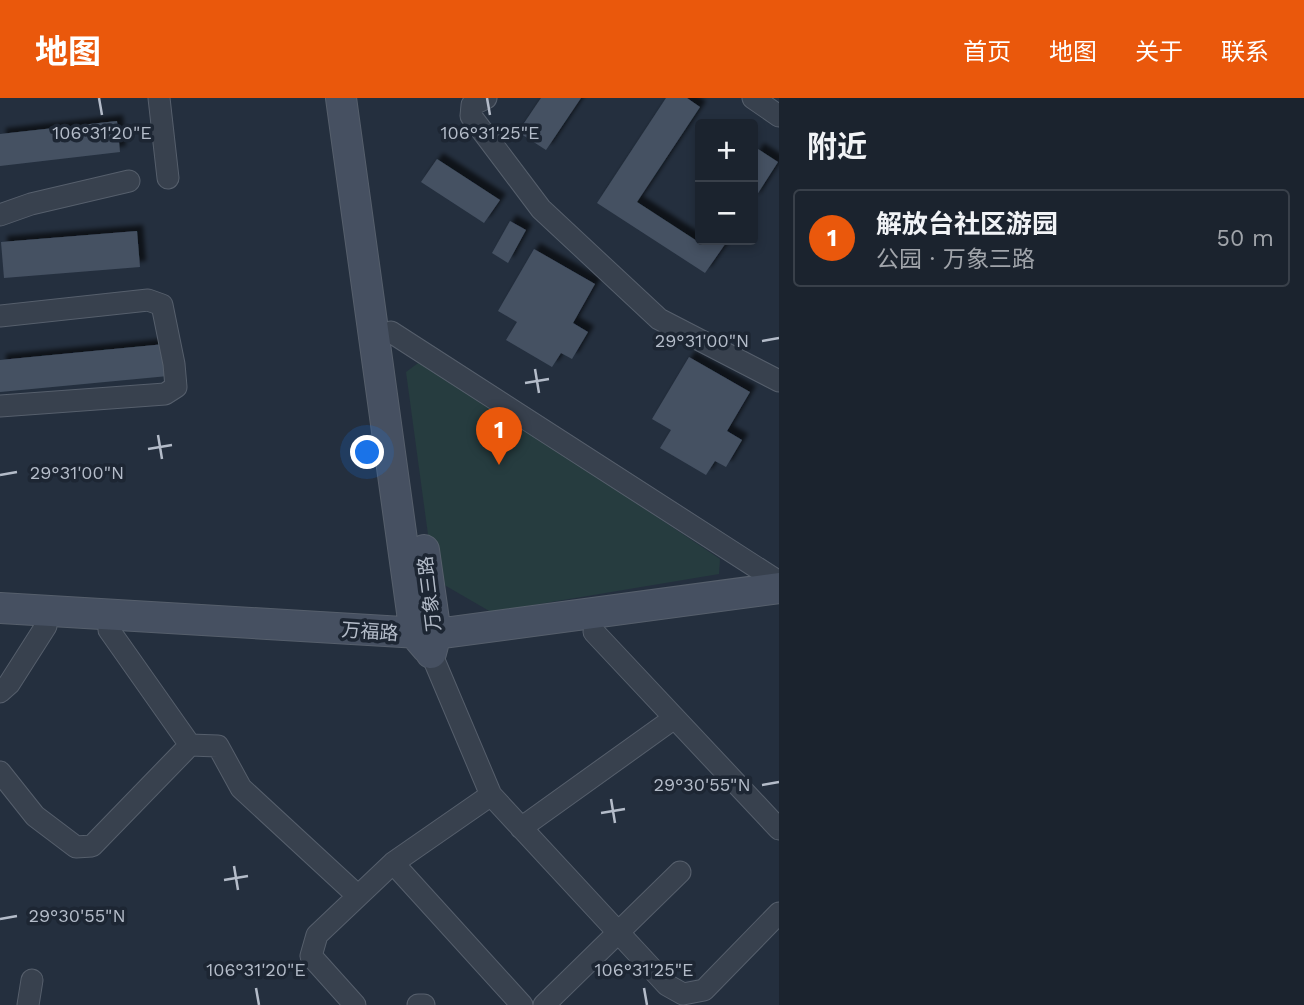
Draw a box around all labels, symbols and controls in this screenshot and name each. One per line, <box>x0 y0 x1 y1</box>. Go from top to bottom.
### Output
text: 地图 <box>35 32 101 71</box>
text: 首页 <box>963 38 1011 66</box>
text: 地图 <box>1049 38 1097 66</box>
text: 关于 <box>1135 38 1183 66</box>
text: 联系 <box>1221 38 1269 66</box>
map controls <box>695 119 758 245</box>
button: + <box>695 119 758 182</box>
text: 106°31'20"E <box>52 122 152 143</box>
text: 106°31'25"E <box>441 122 539 143</box>
text: 附近 <box>807 129 867 164</box>
button: − <box>695 182 758 245</box>
text: 解放台社区游园 <box>876 209 1058 239</box>
text: 1 <box>827 225 837 252</box>
text: 50 m <box>1217 225 1274 252</box>
text: 公园 · 万象三路 <box>876 246 1035 273</box>
text: 29°31'00"N <box>655 330 749 351</box>
pin: 1 <box>476 407 522 465</box>
your location <box>350 435 384 469</box>
text: 29°31'00"N <box>30 462 124 483</box>
street label: 万象三路 <box>413 555 446 633</box>
street label: 万福路 <box>341 618 399 645</box>
text: 29°30'55"N <box>653 774 751 795</box>
text: 29°30'55"N <box>28 905 126 926</box>
text: 106°31'20"E <box>206 959 306 980</box>
text: 106°31'25"E <box>595 959 693 980</box>

